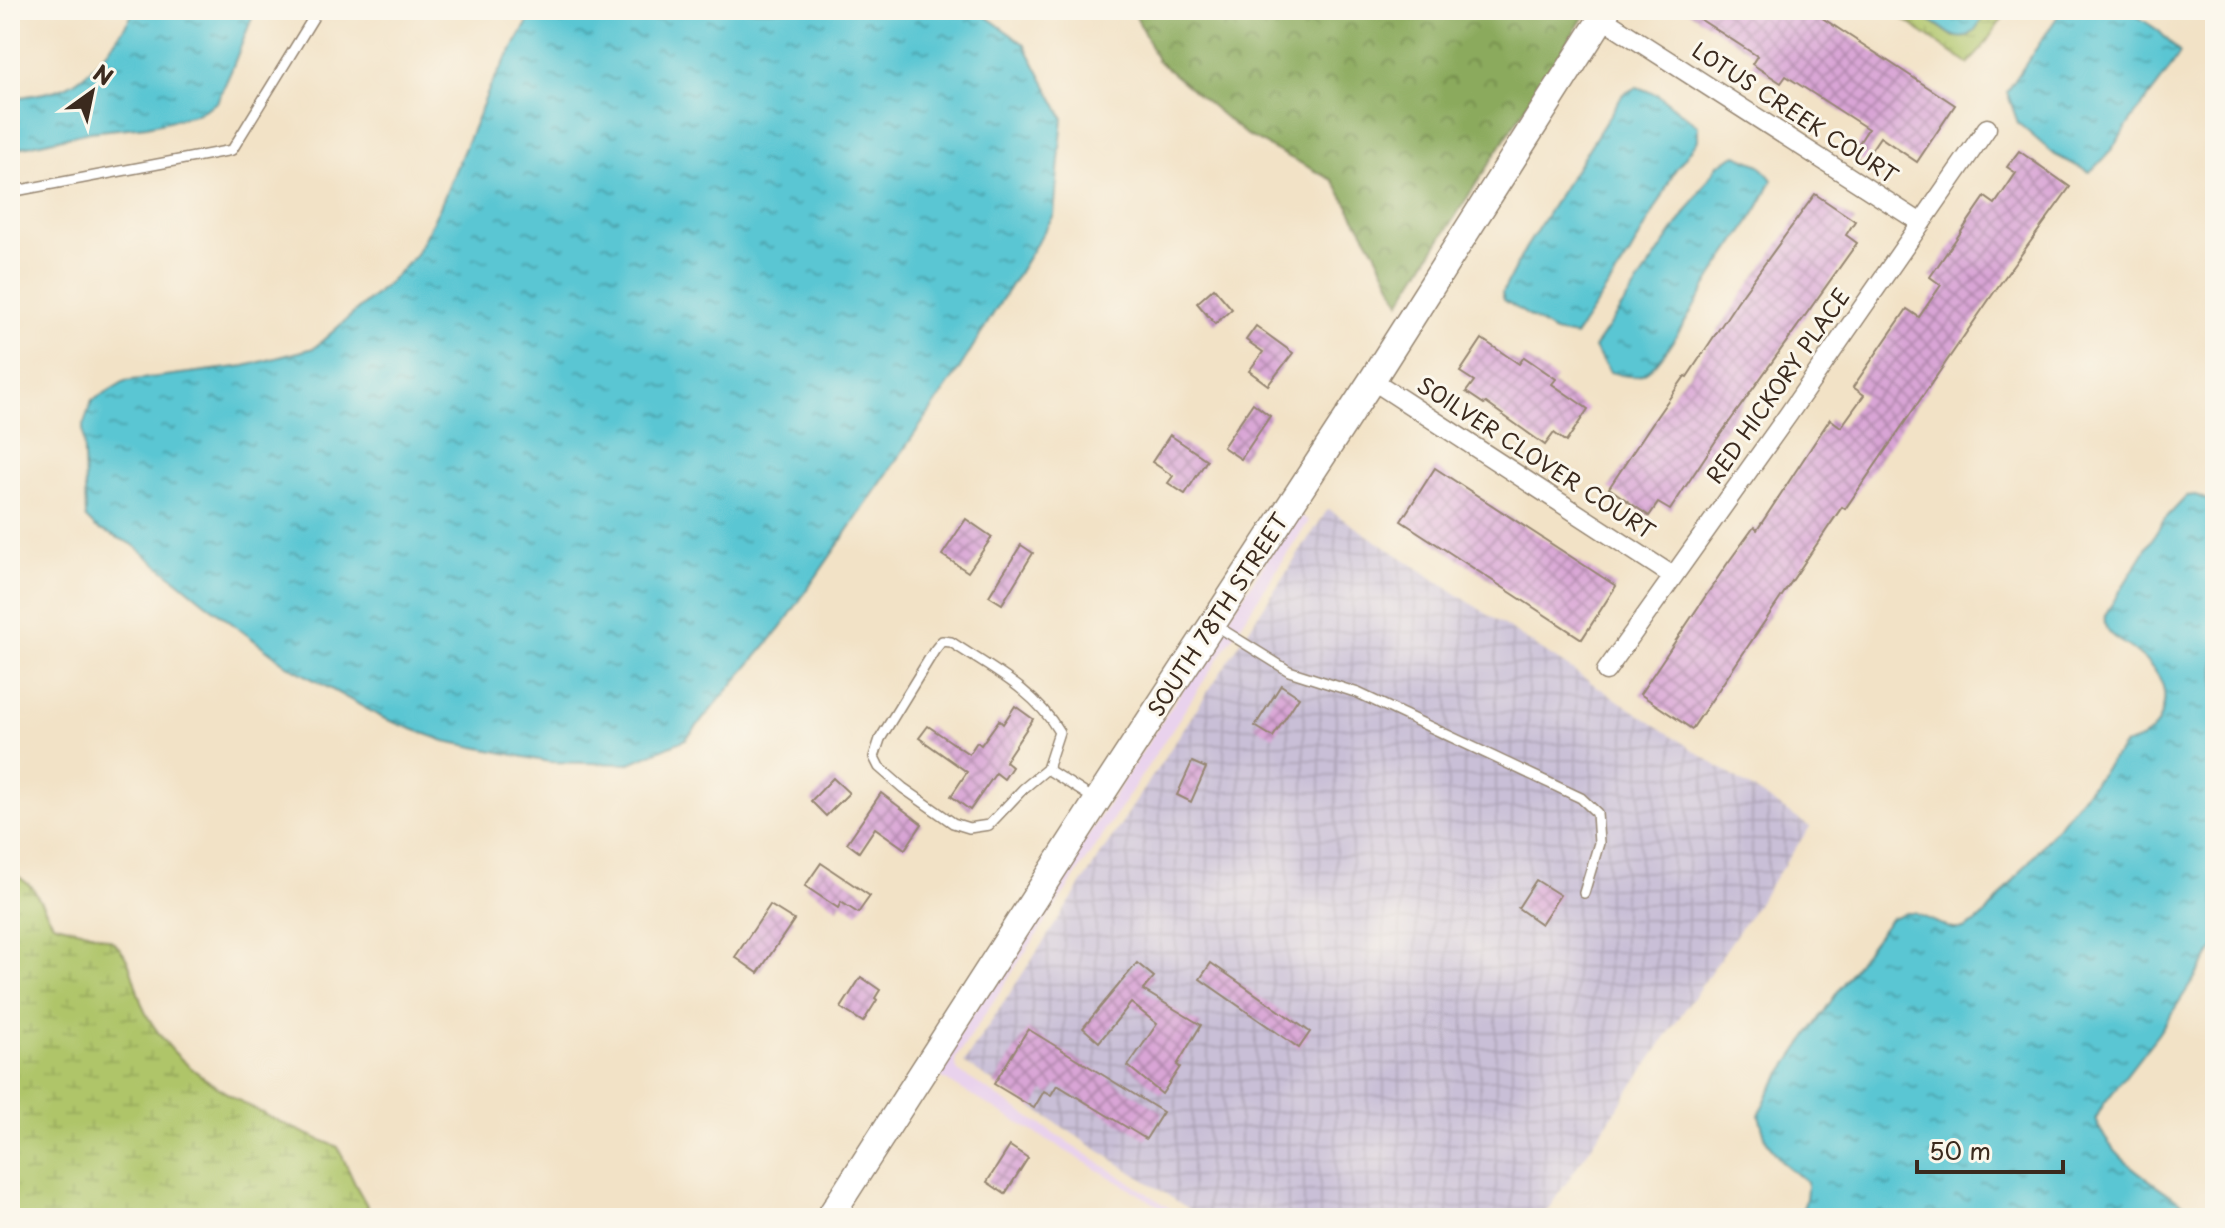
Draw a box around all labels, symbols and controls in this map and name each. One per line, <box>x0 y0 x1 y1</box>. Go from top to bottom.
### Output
street label: LOTUS CREEK COURT <box>1686 33 1905 191</box>
north arrow <box>52 52 132 132</box>
text: N <box>87 55 120 93</box>
street label: RED HICKORY PLACE <box>1697 281 1857 489</box>
street label: SOILVER CLOVER COURT <box>1411 367 1662 546</box>
street label: SOUTH 78TH STREET <box>1139 506 1295 722</box>
scale bar <box>1917 1124 2063 1174</box>
text: 50 m <box>1929 1132 1991 1168</box>

